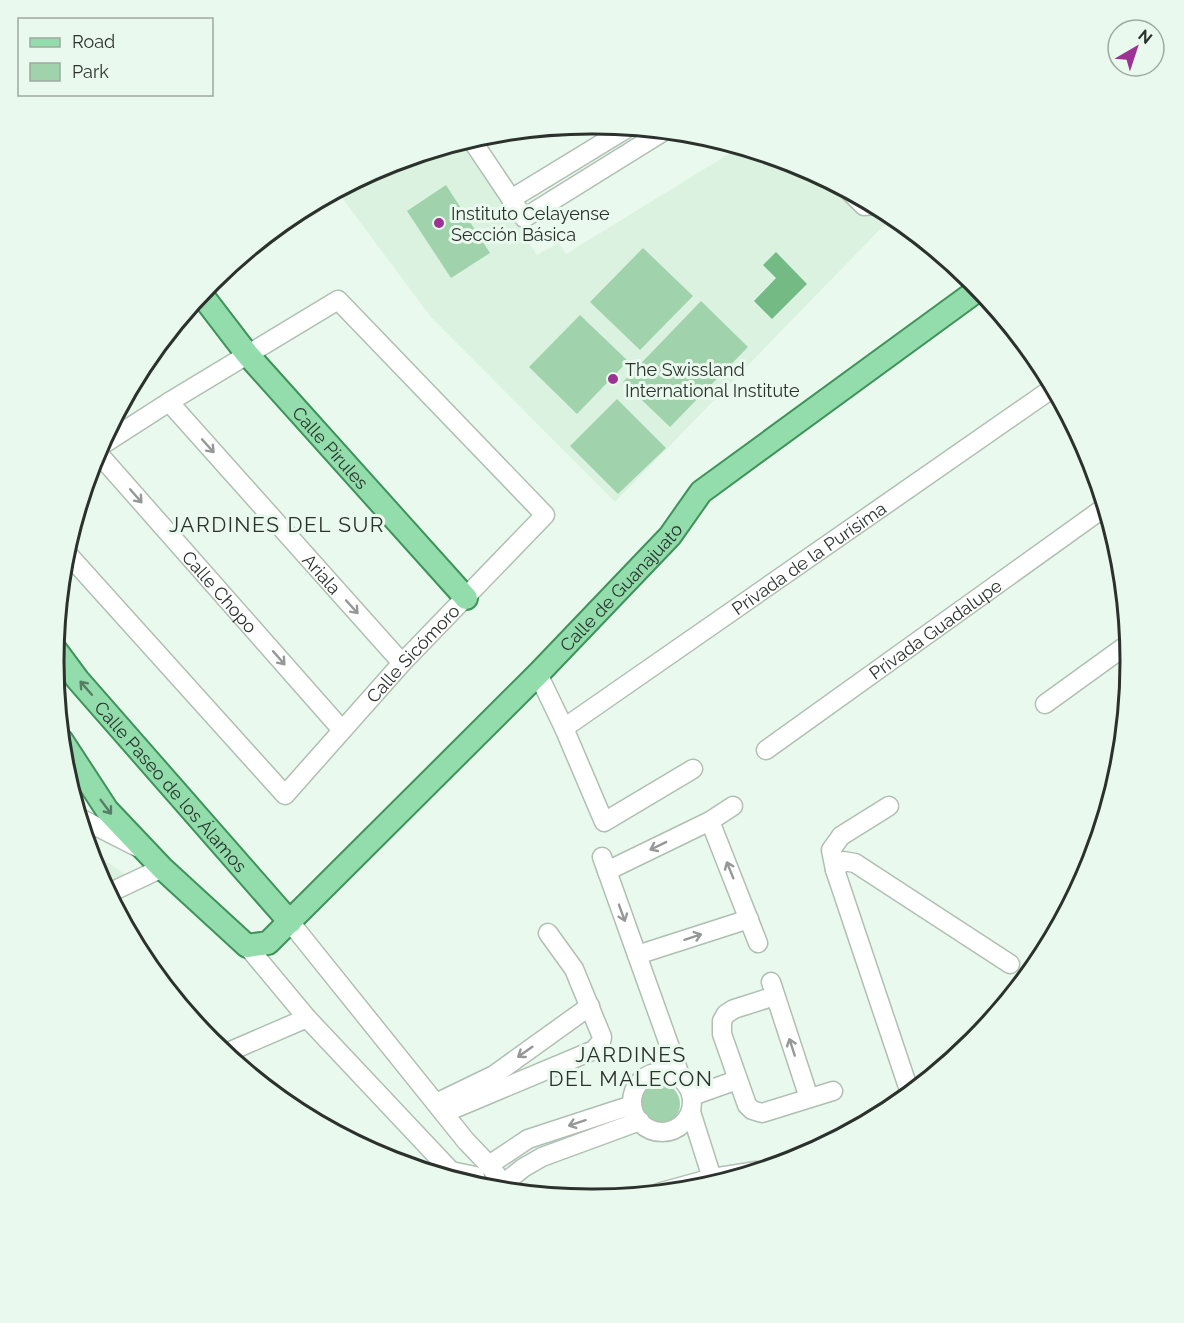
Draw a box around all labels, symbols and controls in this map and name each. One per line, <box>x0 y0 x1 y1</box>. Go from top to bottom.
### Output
legend <box>18 18 213 96</box>
north arrow <box>1106 18 1166 78</box>
text: N <box>1134 26 1156 48</box>
text: Road <box>72 31 115 52</box>
text: Park <box>72 61 109 82</box>
place label: Instituto Celayense Sección Básica <box>451 203 610 245</box>
marker: Instituto Celayense Sección Básica <box>432 216 446 230</box>
place label: The Swissland International Institute <box>625 359 800 401</box>
marker: The Swissland International Institute <box>606 372 620 386</box>
street label: Calle Pirules <box>288 402 373 493</box>
one-way arrow <box>201 438 215 453</box>
one-way arrow <box>129 488 143 503</box>
street label: Privada de la Purísima <box>727 497 890 619</box>
district label: JARDINES DEL SUR <box>169 512 385 537</box>
street label: Calle de Guanajuato <box>555 519 686 655</box>
street label: Calle Chopo <box>178 546 262 637</box>
street label: Ariala <box>299 549 346 598</box>
street label: Privada Guadalupe <box>865 574 1006 683</box>
one-way arrow <box>345 599 359 614</box>
street label: Calle Sicómoro <box>362 600 464 706</box>
one-way arrow <box>272 650 286 665</box>
one-way arrow <box>79 681 93 696</box>
street label: Calle Paseo de los Álamos <box>91 697 252 876</box>
one-way arrow <box>100 799 112 815</box>
one-way arrow <box>650 841 668 853</box>
one-way arrow <box>723 862 734 880</box>
one-way arrow <box>617 903 628 922</box>
one-way arrow <box>683 931 702 942</box>
one-way arrow <box>785 1038 796 1057</box>
district label: JARDINES DEL MALECON <box>549 1042 713 1091</box>
one-way arrow <box>518 1046 534 1058</box>
one-way arrow <box>568 1118 587 1129</box>

